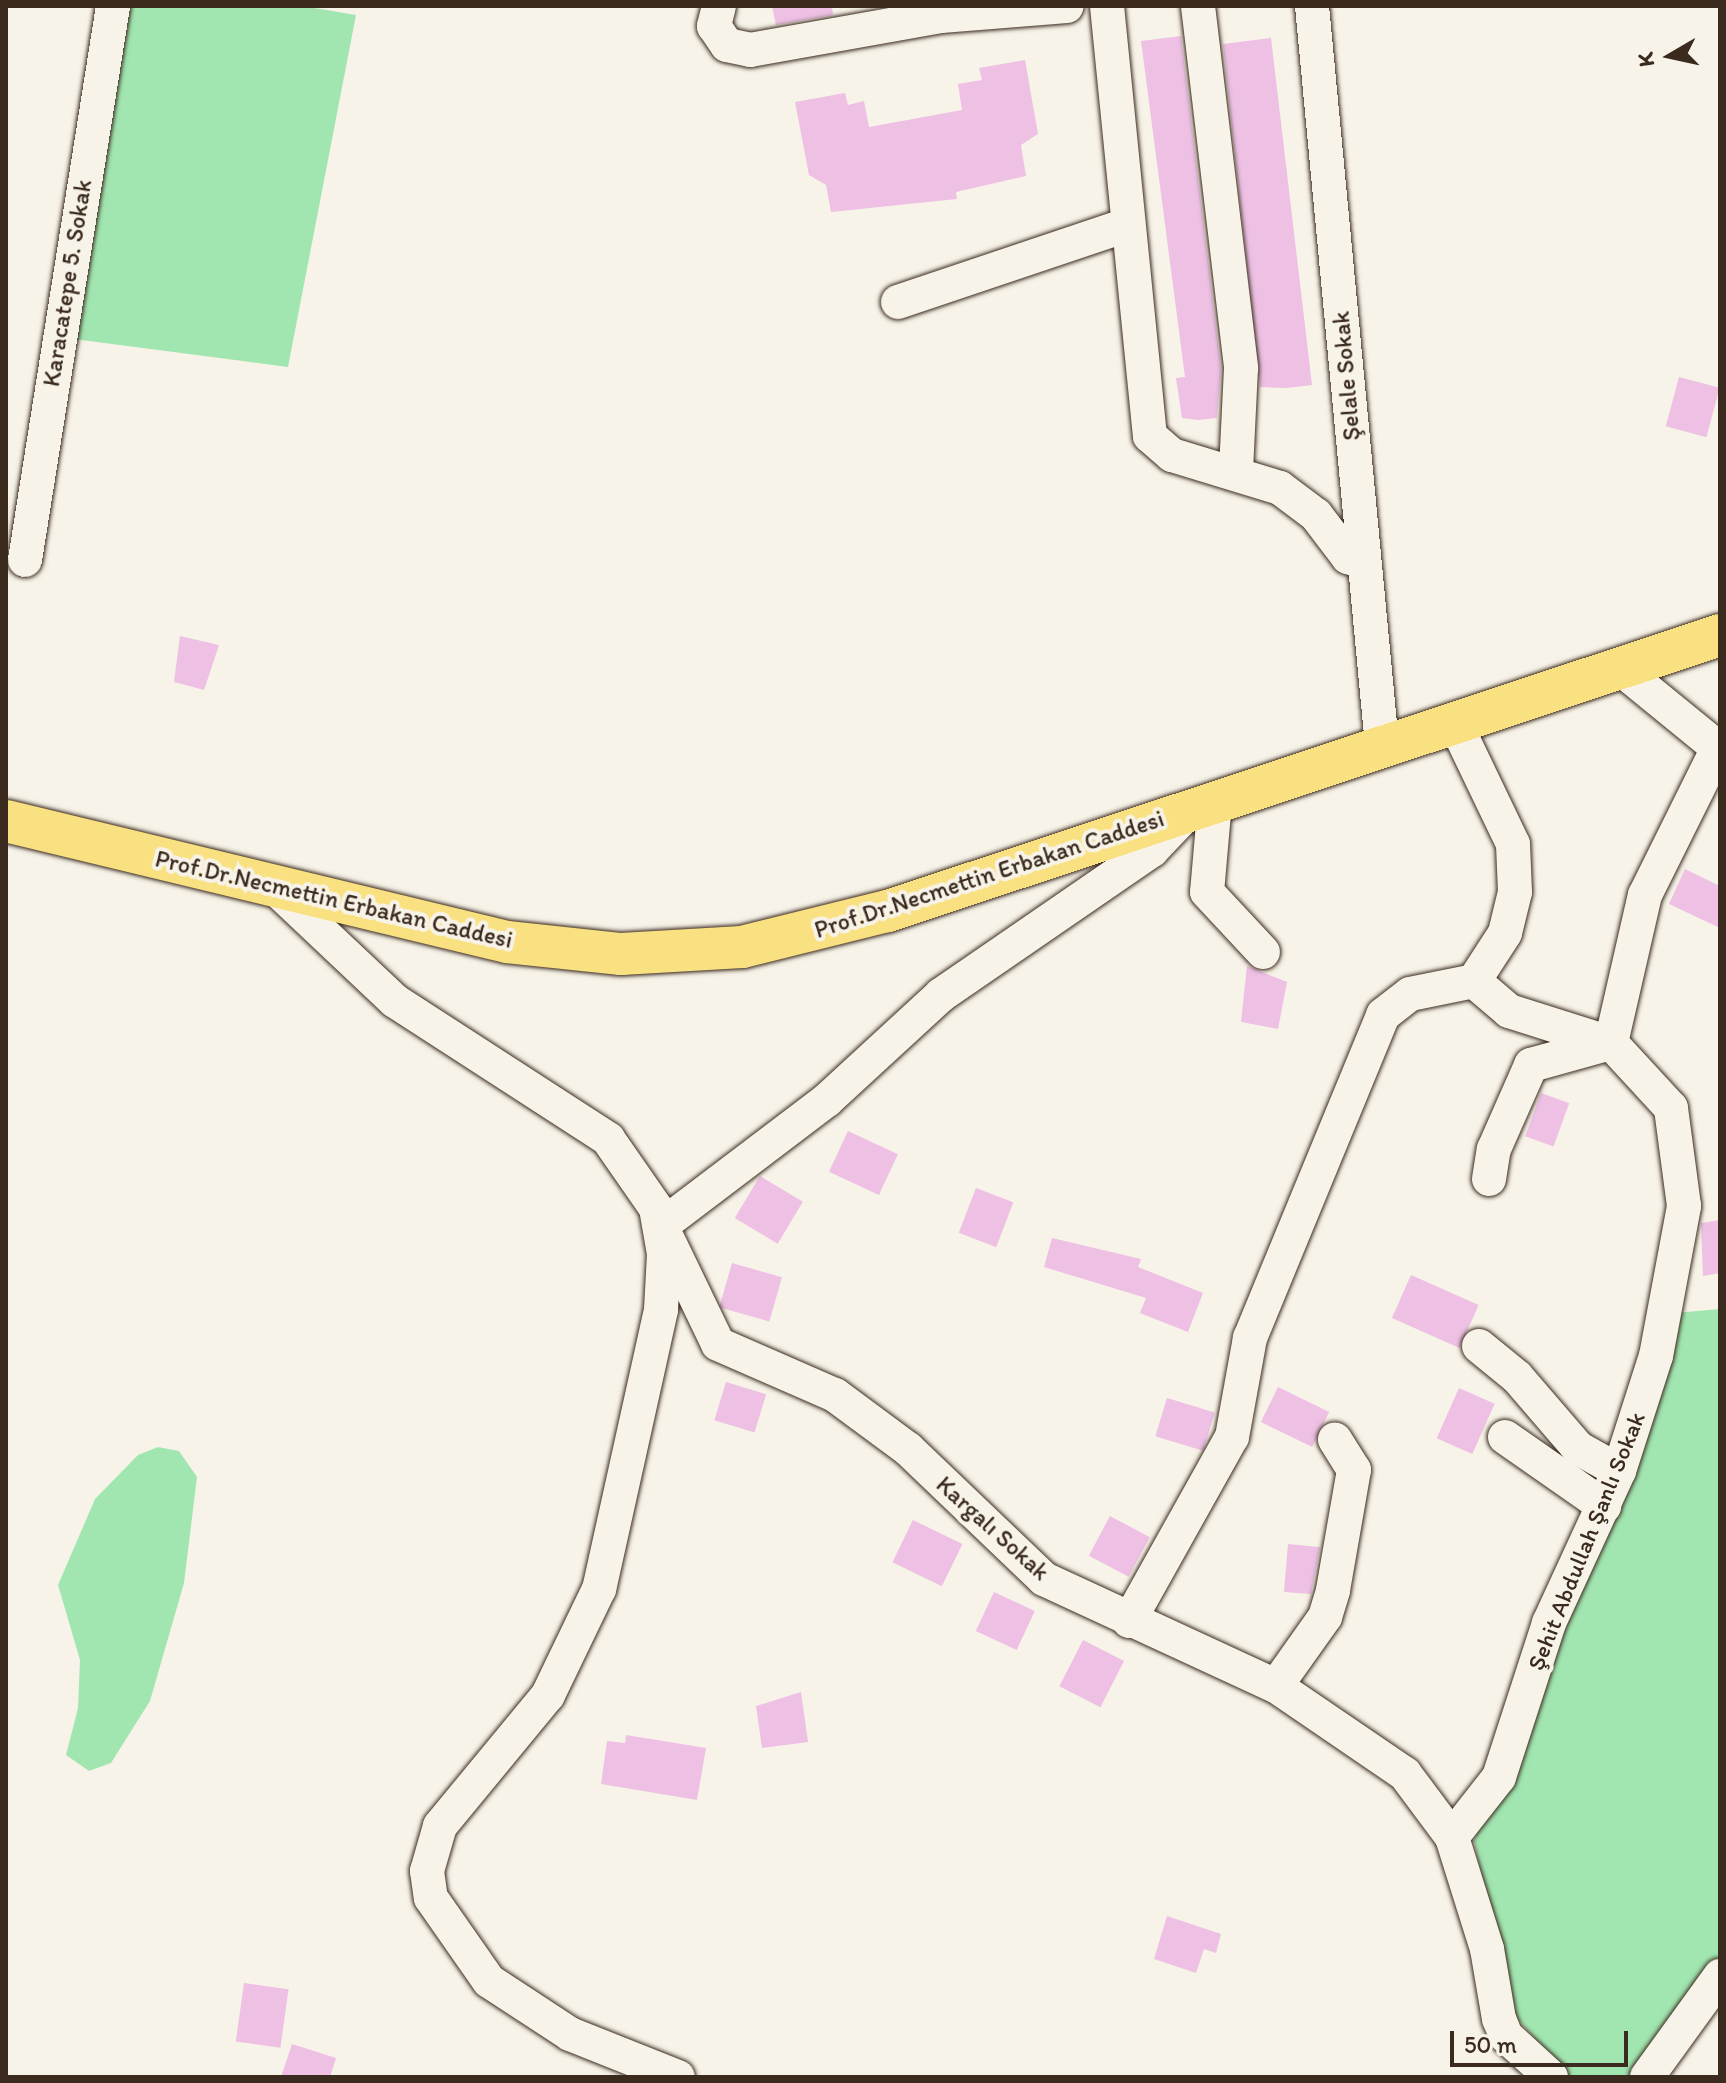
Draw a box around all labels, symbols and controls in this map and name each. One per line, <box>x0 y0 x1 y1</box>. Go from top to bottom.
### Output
north arrow <box>1630 16 1710 96</box>
text: K <box>1631 51 1660 69</box>
street label: Karacatepe 5. Sokak <box>36 178 98 388</box>
street label: Şelale Sokak <box>1326 310 1366 442</box>
street label: Prof.Dr.Necmettin Erbakan Caddesi <box>810 804 1168 944</box>
street label: Prof.Dr.Necmettin Erbakan Caddesi <box>152 844 516 954</box>
street label: Şehit Abdullah Şanlı Sokak <box>1521 1408 1651 1674</box>
street label: Kargalı Sokak <box>931 1470 1055 1586</box>
scale bar <box>1454 2015 1632 2065</box>
text: 50 m <box>1464 2030 1517 2059</box>

